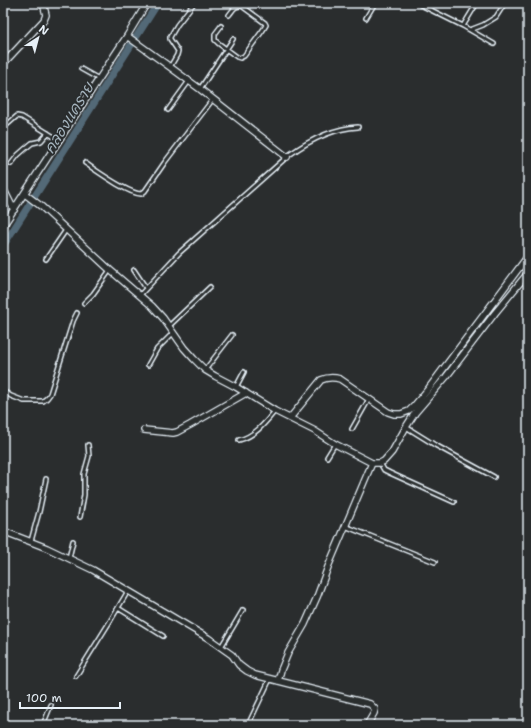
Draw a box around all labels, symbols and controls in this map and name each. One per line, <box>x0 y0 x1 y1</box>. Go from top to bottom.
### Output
north arrow <box>18 18 58 58</box>
text: N <box>36 22 52 39</box>
water label: คลองเเคราย <box>39 78 99 157</box>
scale bar <box>20 684 120 710</box>
text: 100 m <box>26 690 62 706</box>

